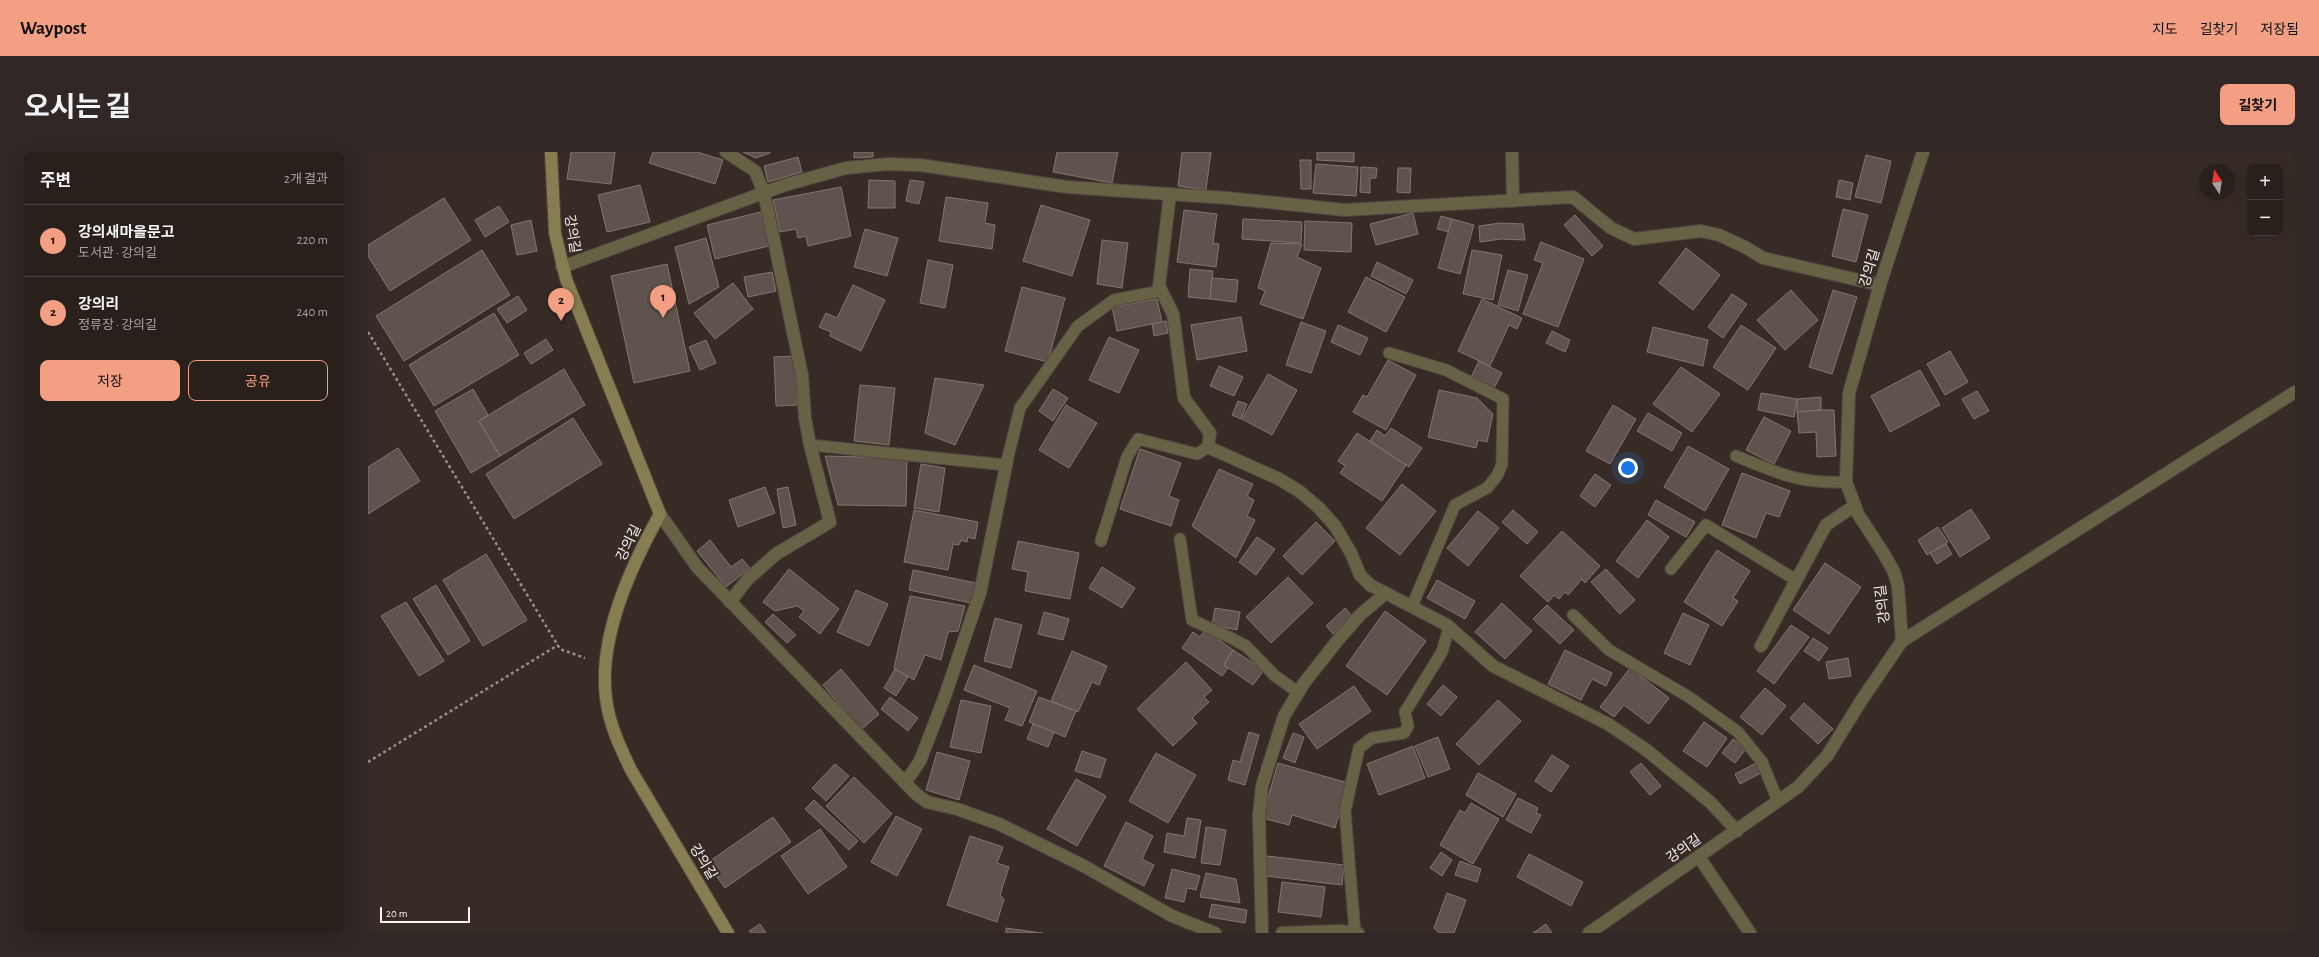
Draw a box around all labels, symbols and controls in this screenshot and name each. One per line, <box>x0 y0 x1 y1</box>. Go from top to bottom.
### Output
text: Waypost <box>20 19 87 38</box>
text: 지도 <box>2152 23 2178 37</box>
text: 길찾기 <box>2200 23 2238 37</box>
text: 저장됨 <box>2260 23 2299 37</box>
button: 길찾기 <box>2220 84 2295 125</box>
text: 오시는 길 <box>24 94 131 122</box>
north arrow <box>2199 164 2235 200</box>
map controls <box>2247 164 2283 236</box>
button: + <box>2247 164 2283 200</box>
text: 주변 <box>40 172 71 189</box>
text: 2개 결과 <box>284 173 328 186</box>
button: − <box>2247 200 2283 236</box>
street label: 강의길 <box>562 214 583 254</box>
text: 강의새마을문고 <box>78 225 175 240</box>
text: 1 <box>51 234 55 247</box>
text: 220 m <box>297 234 328 247</box>
text: 도서관 · 강의길 <box>78 247 157 260</box>
street label: 강의길 <box>1857 247 1882 289</box>
pin: 1 <box>650 285 676 318</box>
pin: 2 <box>548 288 574 321</box>
text: 강의리 <box>78 297 119 312</box>
text: 2 <box>50 306 56 319</box>
text: 240 m <box>296 306 328 319</box>
text: 정류장 · 강의길 <box>78 319 157 332</box>
button: 저장 <box>40 360 180 401</box>
button: 공유 <box>188 360 328 401</box>
your location <box>1618 458 1638 478</box>
street label: 강의길 <box>613 522 644 563</box>
street label: 강의길 <box>1873 584 1892 624</box>
street label: 강의길 <box>1664 831 1704 866</box>
street label: 강의길 <box>687 841 720 882</box>
scale bar <box>380 905 470 924</box>
text: 20 m <box>386 908 407 919</box>

